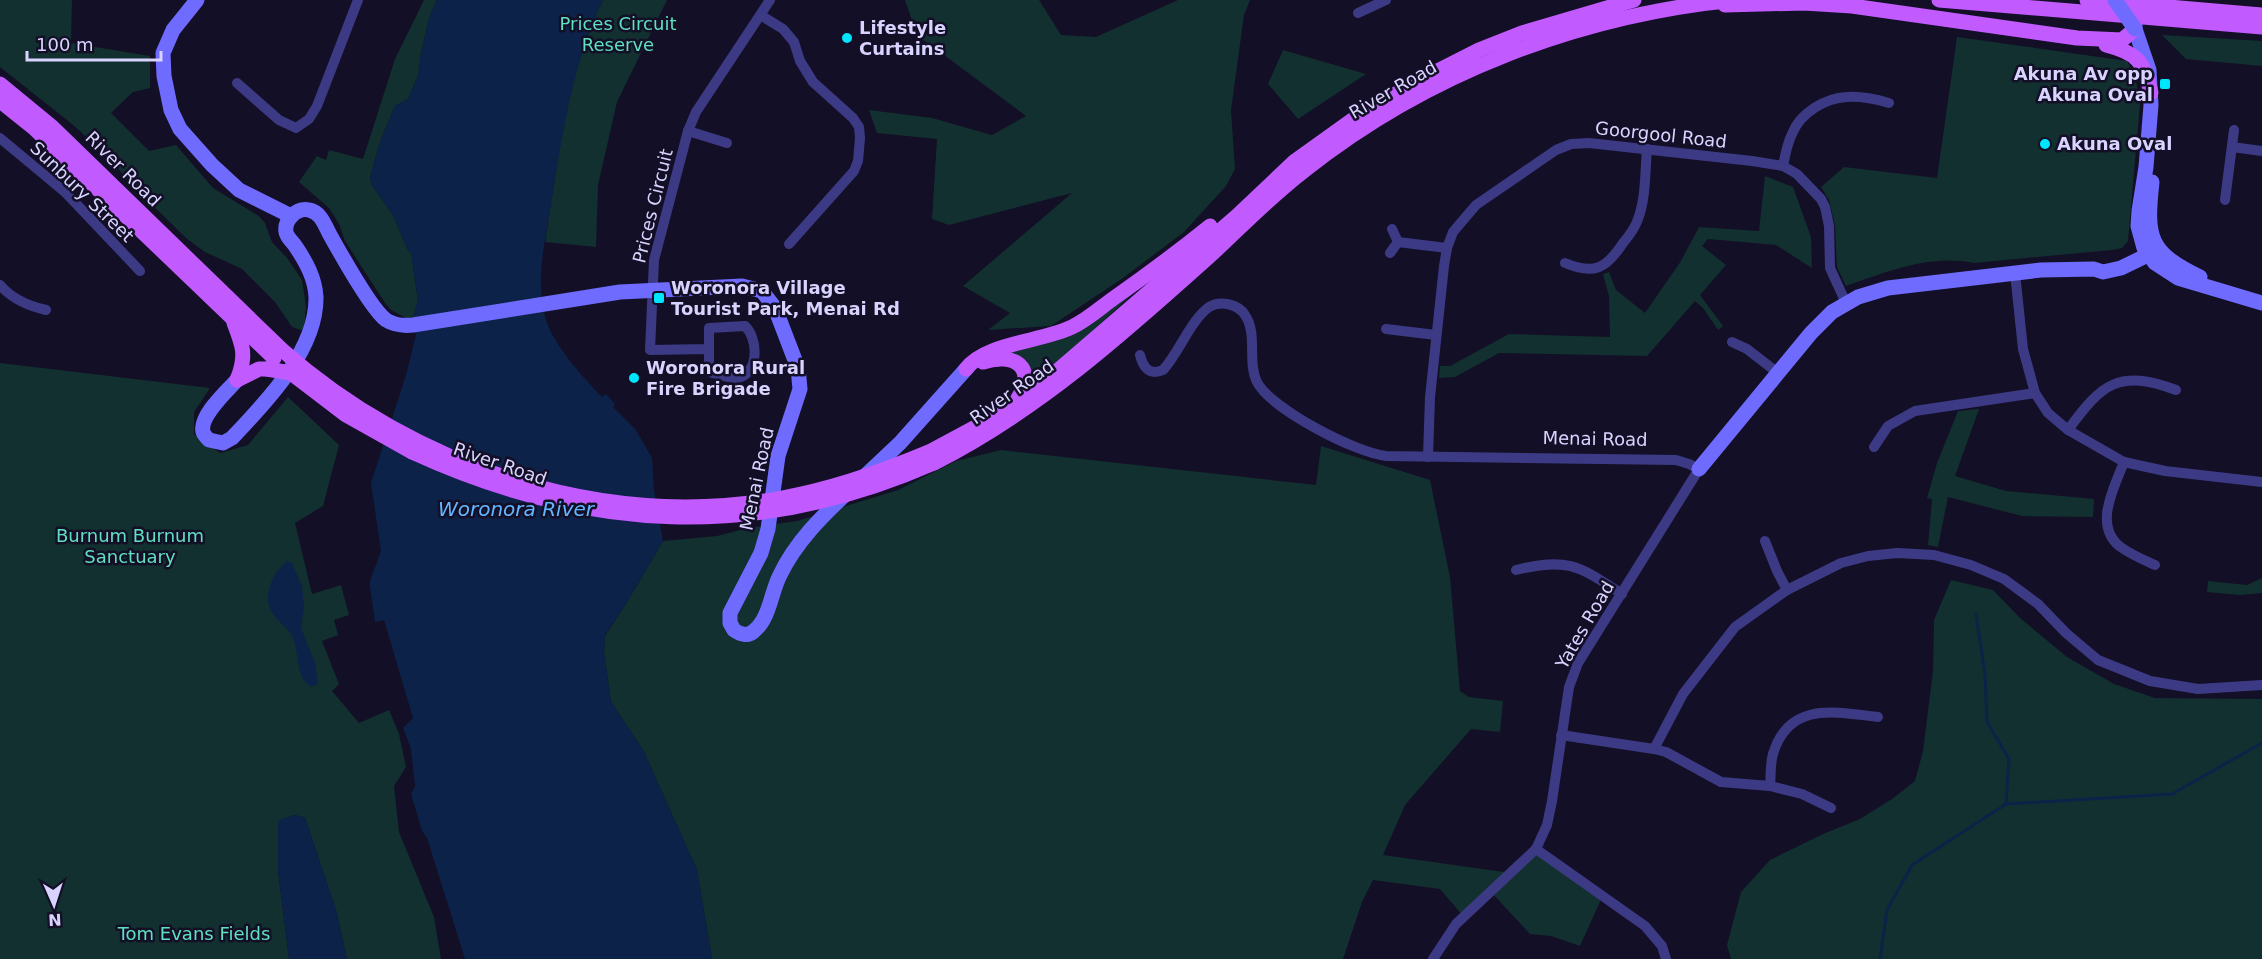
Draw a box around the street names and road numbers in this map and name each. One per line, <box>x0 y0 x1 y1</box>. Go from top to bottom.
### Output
street label: River Road <box>1345 56 1440 123</box>
street label: Goorgool Road <box>1594 117 1728 152</box>
street label: River Road <box>81 127 165 211</box>
street label: Sunbury Street <box>26 137 138 246</box>
street label: Prices Circuit <box>628 147 677 265</box>
street label: River Road <box>966 355 1058 428</box>
street label: Menai Road <box>735 425 778 532</box>
street label: Menai Road <box>1542 427 1648 450</box>
street label: River Road <box>451 438 550 489</box>
street label: Yates Road <box>1550 577 1618 673</box>

